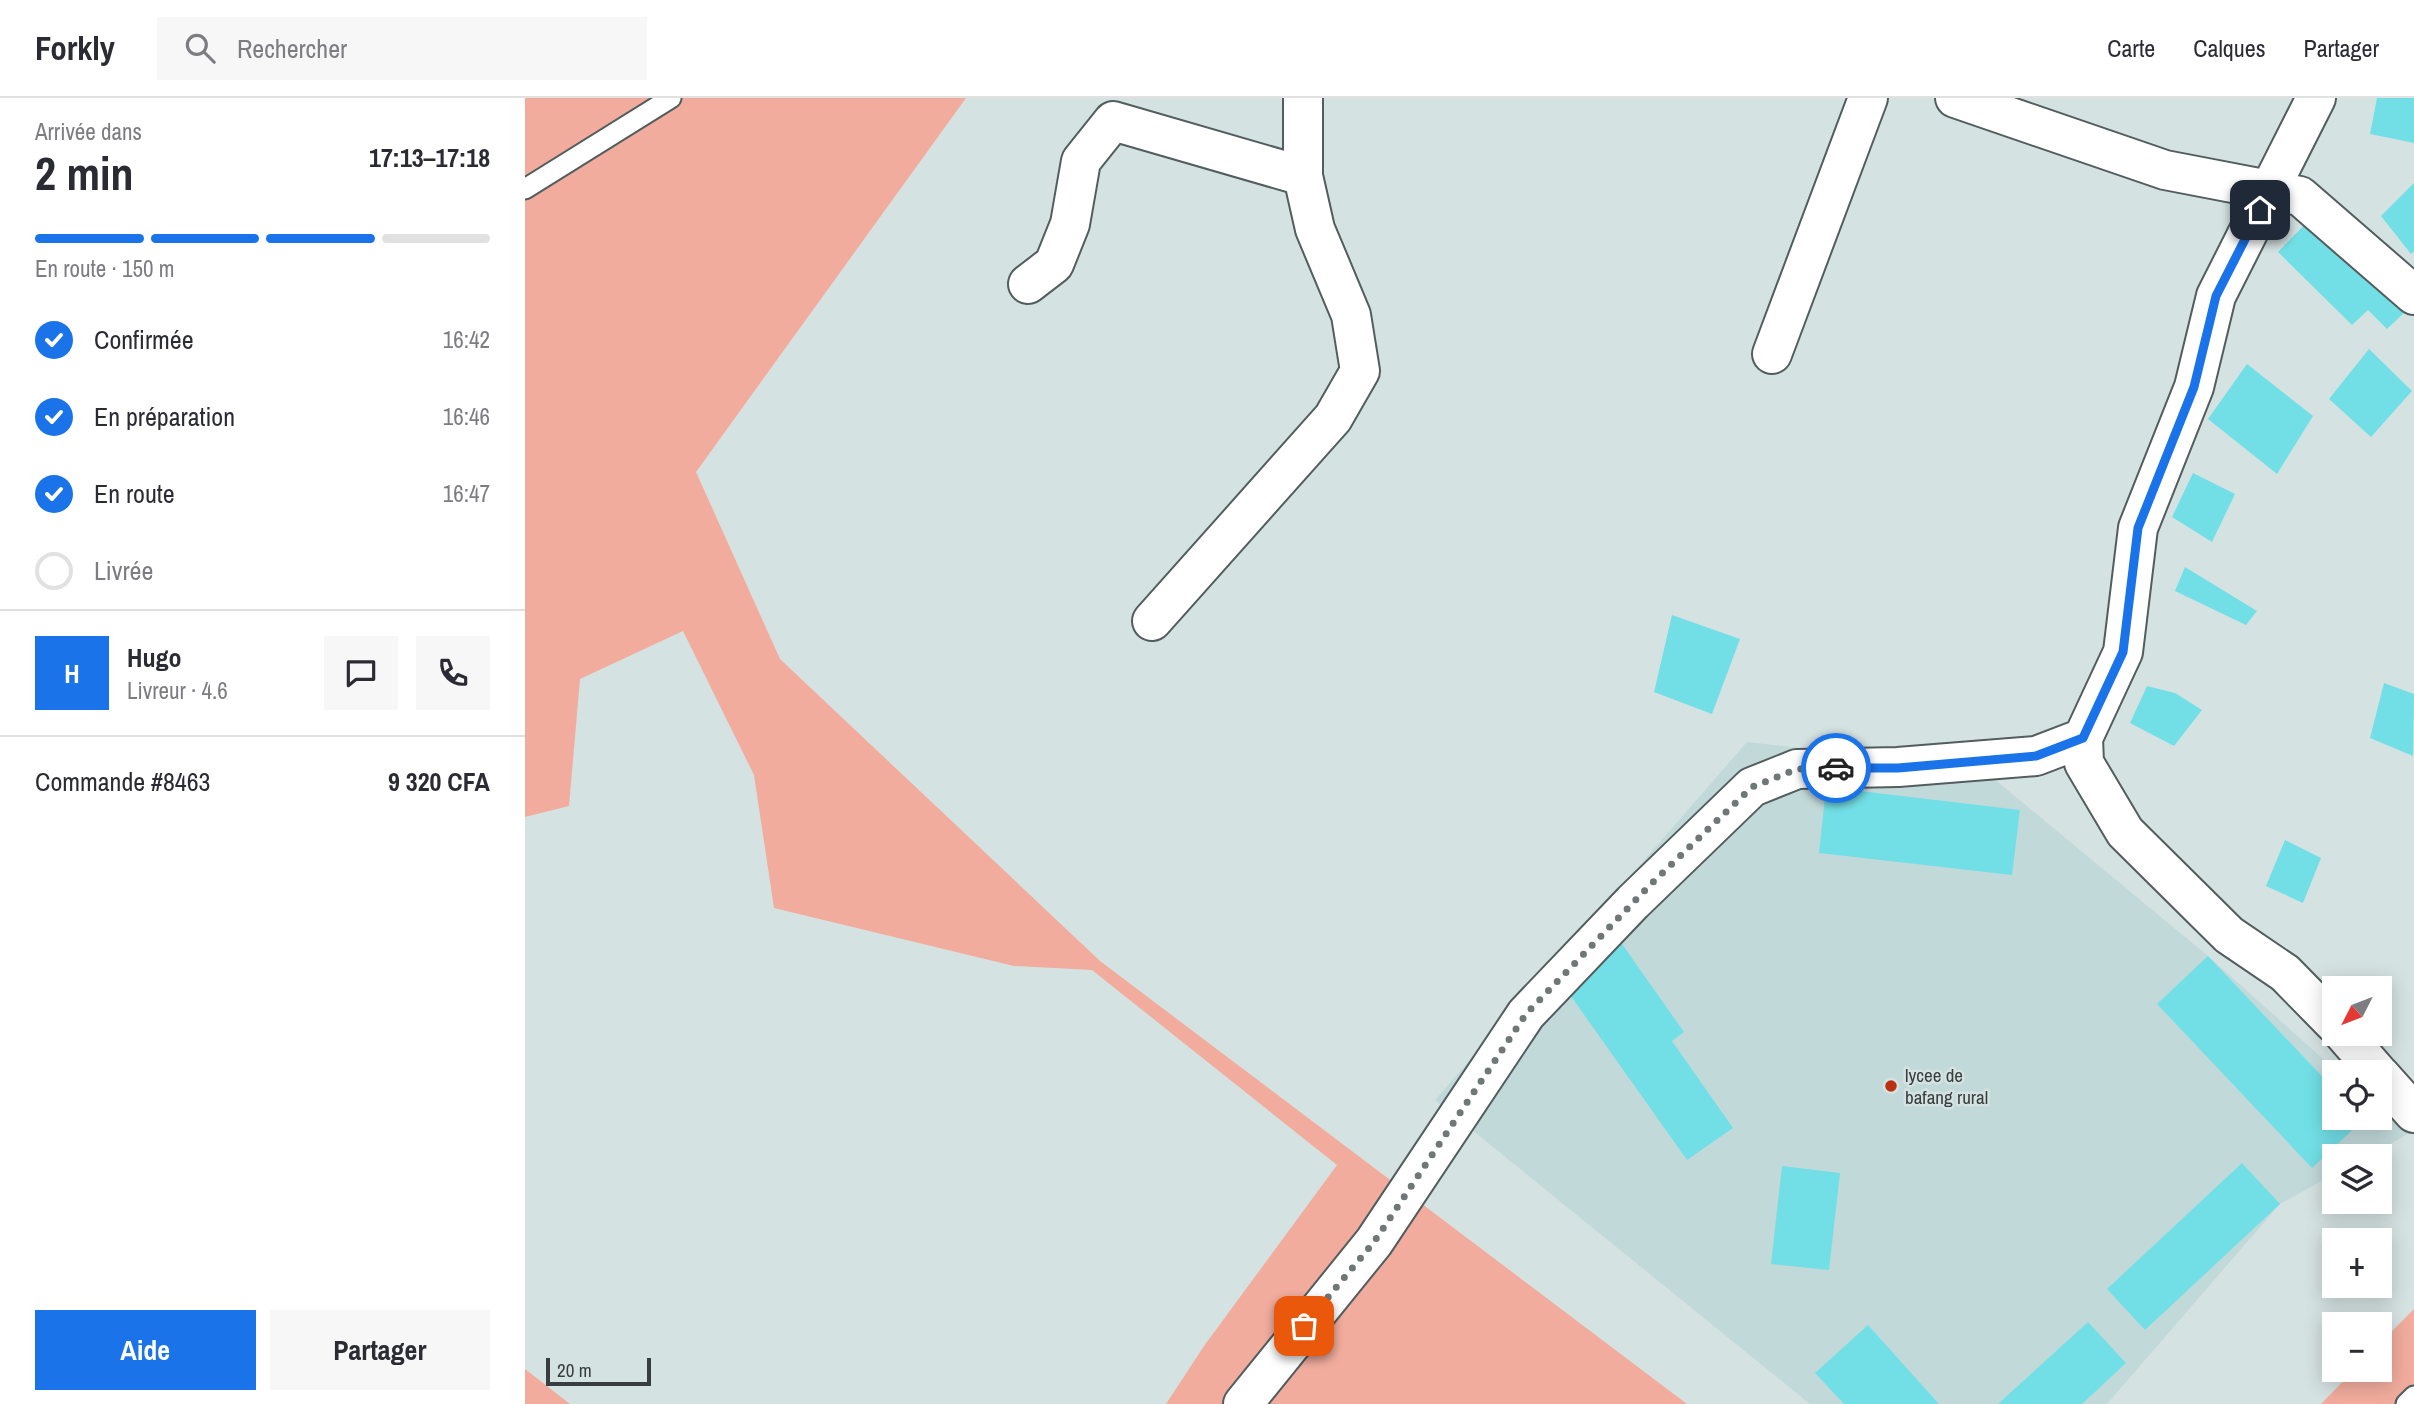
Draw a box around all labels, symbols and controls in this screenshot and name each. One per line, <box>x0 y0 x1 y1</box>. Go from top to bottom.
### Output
search box <box>157 17 647 80</box>
text: Forkly <box>35 26 115 70</box>
icon: search <box>181 29 219 67</box>
text: Rechercher <box>237 31 347 66</box>
text: Carte <box>2107 32 2155 64</box>
text: Calques <box>2193 32 2266 64</box>
text: Partager <box>2304 32 2379 64</box>
text: Arrivée dans <box>35 116 142 147</box>
text: 17:13–17:18 <box>369 140 490 175</box>
text: 2 min <box>35 142 134 204</box>
pin <box>2230 180 2290 240</box>
icon: home <box>2241 191 2279 229</box>
text: En route · 150 m <box>35 253 174 284</box>
icon: check <box>35 321 73 359</box>
text: Confirmée <box>94 322 194 357</box>
text: 16:42 <box>443 324 490 355</box>
icon: check <box>35 398 73 436</box>
text: En préparation <box>94 399 235 434</box>
text: 16:46 <box>443 401 490 432</box>
icon: check <box>35 475 73 513</box>
text: En route <box>94 476 175 511</box>
text: 16:47 <box>443 478 490 509</box>
text: Livrée <box>94 553 153 588</box>
button: chat <box>324 636 398 710</box>
button: phone <box>416 636 490 710</box>
text: Hugo <box>127 640 181 675</box>
text: H <box>64 656 80 691</box>
text: Livreur · 4.6 <box>127 675 228 706</box>
courier <box>1801 733 1871 803</box>
icon: car <box>1817 749 1855 787</box>
text: Commande #8463 <box>35 764 210 799</box>
text: 9 320 CFA <box>388 764 490 799</box>
north arrow <box>2322 976 2392 1046</box>
map controls <box>2322 976 2392 1382</box>
button: locate <box>2322 1060 2392 1130</box>
place label: lycee de bafang rural <box>1905 1062 1988 1110</box>
marker: lycee de bafang rural <box>1883 1078 1899 1094</box>
button: layers <box>2322 1144 2392 1214</box>
button: + <box>2322 1228 2392 1298</box>
pin <box>1274 1296 1334 1356</box>
icon: bag <box>1285 1307 1323 1345</box>
button: Aide <box>35 1310 256 1390</box>
button: Partager <box>270 1310 490 1390</box>
button: − <box>2322 1312 2392 1382</box>
scale bar <box>546 1355 651 1387</box>
text: 20 m <box>557 1357 592 1383</box>

